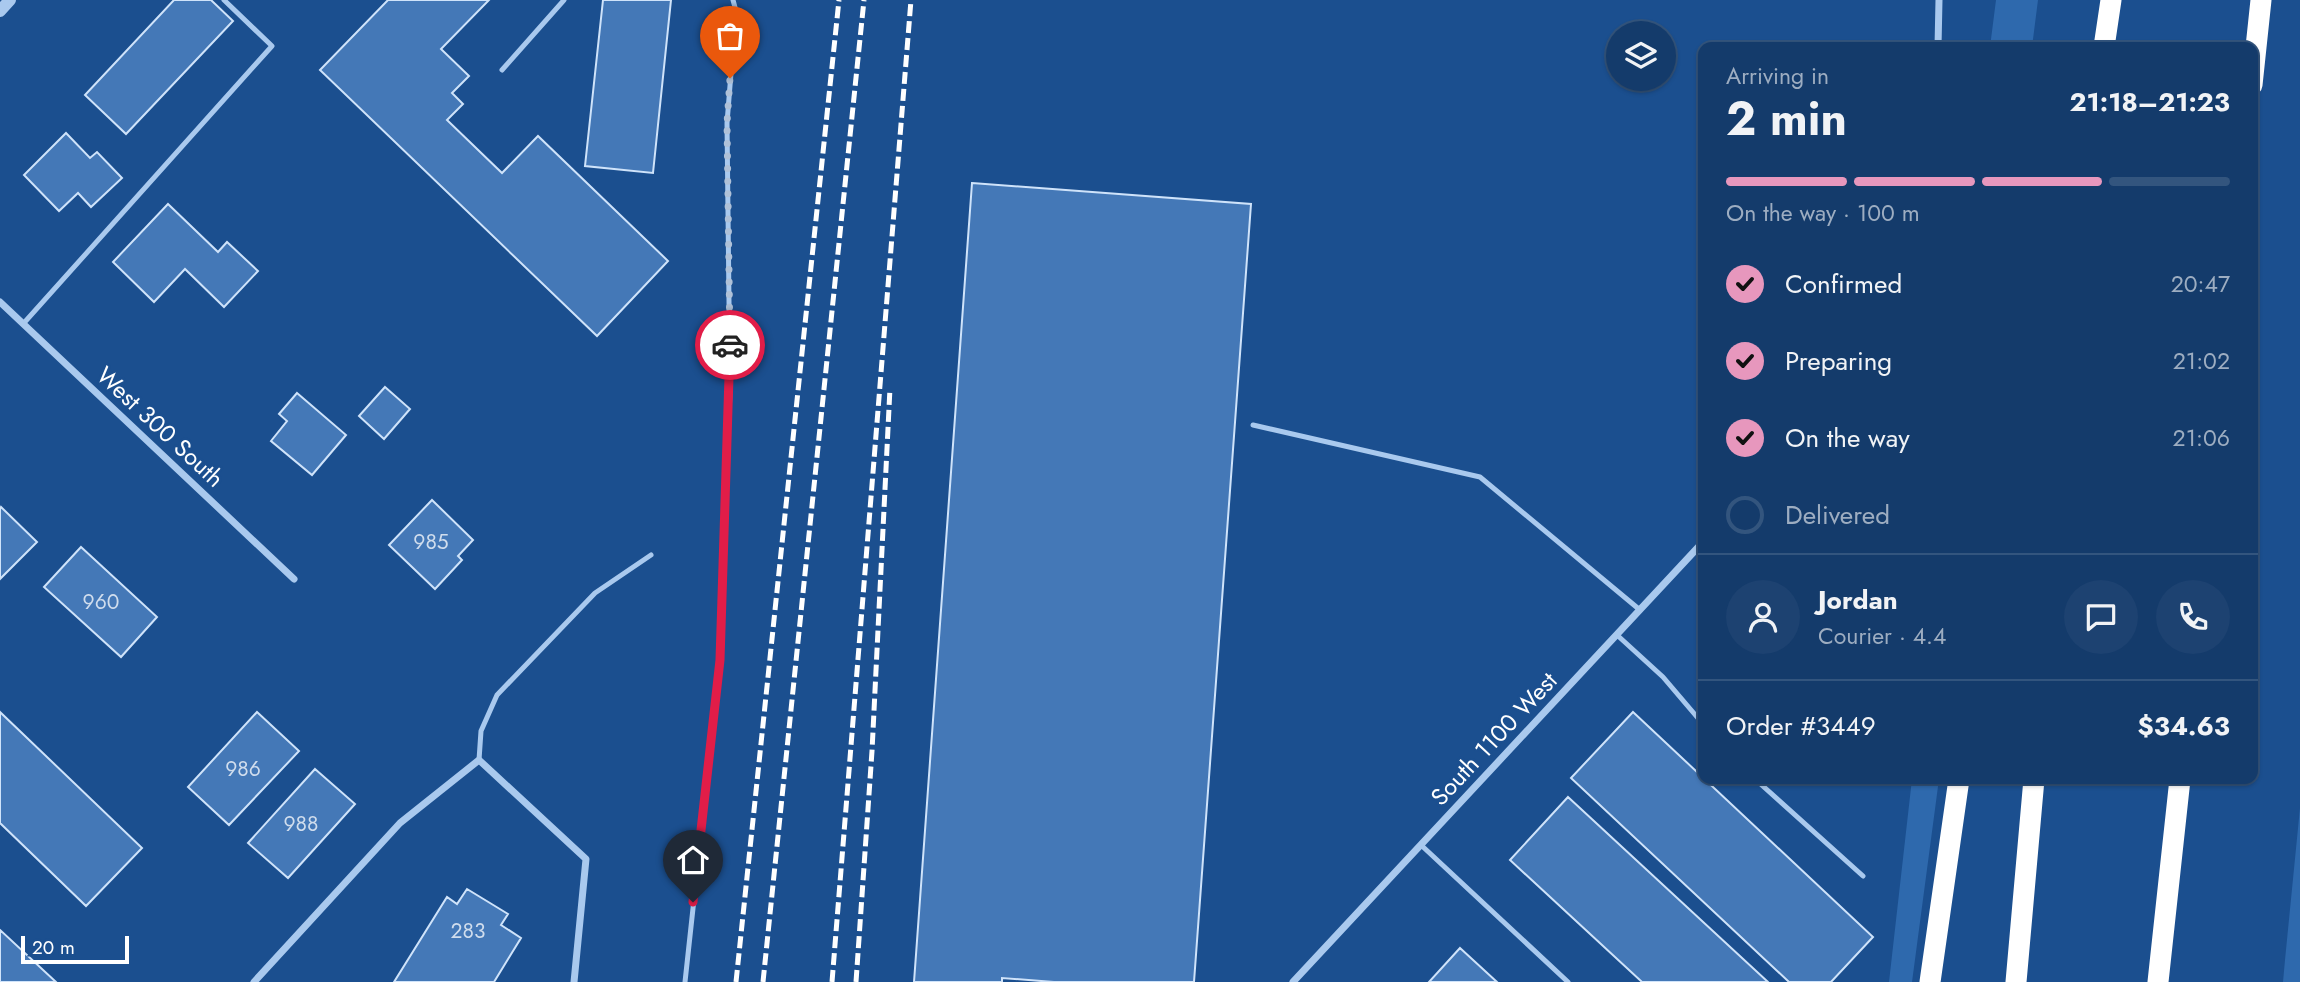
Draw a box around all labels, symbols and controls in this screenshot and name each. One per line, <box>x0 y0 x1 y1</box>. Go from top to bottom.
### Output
pin <box>700 6 760 78</box>
icon: bag <box>711 17 749 55</box>
map controls <box>1606 21 1676 91</box>
button: layers <box>1606 21 1676 91</box>
text: Arriving in <box>1726 59 1829 93</box>
text: 21:18–21:23 <box>2070 83 2230 121</box>
text: 2 min <box>1726 86 1847 152</box>
text: On the way · 100 m <box>1726 196 1920 230</box>
icon: check <box>1726 265 1764 303</box>
text: Confirmed <box>1785 265 1902 303</box>
text: 20:47 <box>2171 267 2230 301</box>
courier <box>695 310 765 380</box>
icon: car <box>711 326 749 364</box>
icon: check <box>1726 342 1764 380</box>
text: Preparing <box>1785 342 1892 380</box>
text: 21:02 <box>2173 344 2230 378</box>
street label: West 300 South <box>89 358 232 495</box>
icon: check <box>1726 419 1764 457</box>
text: On the way <box>1785 419 1910 457</box>
text: 21:06 <box>2173 421 2230 455</box>
text: Delivered <box>1785 496 1890 534</box>
house number: 985 <box>413 527 449 557</box>
button: person <box>1726 580 1800 654</box>
button: chat <box>2064 580 2138 654</box>
button: phone <box>2156 580 2230 654</box>
text: Jordan <box>1818 581 1898 619</box>
house number: 960 <box>83 587 119 617</box>
text: Courier · 4.4 <box>1818 619 1946 653</box>
street label: South 1100 West <box>1422 664 1565 813</box>
text: Order #3449 <box>1726 707 1876 745</box>
text: $34.63 <box>2138 707 2230 745</box>
house number: 986 <box>225 754 261 784</box>
house number: 988 <box>283 809 319 839</box>
pin <box>663 830 723 902</box>
icon: home <box>674 841 712 879</box>
house number: 283 <box>451 916 485 946</box>
scale bar <box>21 933 130 965</box>
text: 20 m <box>32 934 75 961</box>

